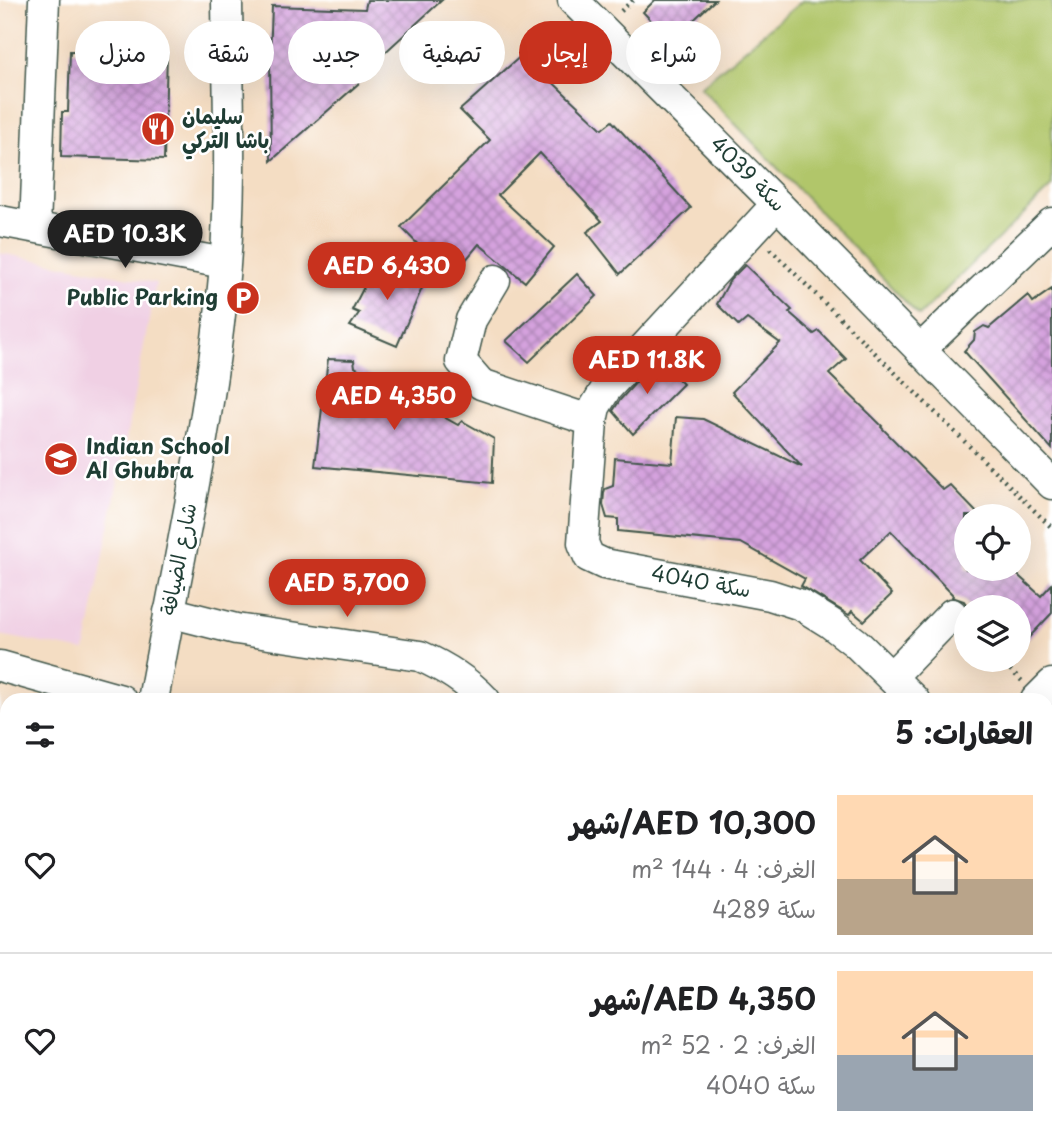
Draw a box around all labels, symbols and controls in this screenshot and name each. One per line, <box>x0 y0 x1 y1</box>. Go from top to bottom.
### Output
chip: منزل <box>75 21 170 84</box>
chip: شقة <box>184 21 274 84</box>
chip: جديد <box>288 21 385 84</box>
chip: تصفية <box>399 21 505 84</box>
chip: إيجار <box>519 21 612 84</box>
chip: شراء <box>626 21 721 84</box>
place label: سليمان باشا التركي <box>182 99 269 160</box>
restaurant icon: سليمان باشا التركي <box>139 110 177 148</box>
street label: سكة 4039 <box>704 127 795 218</box>
pin: AED 10.3K <box>45 210 205 270</box>
text: AED 10.3K <box>64 215 186 250</box>
pin: AED 6,430 <box>307 243 467 302</box>
text: AED 6,430 <box>324 247 450 282</box>
parking icon: Public Parking <box>224 279 262 317</box>
place label: Public Parking <box>67 280 218 312</box>
pin: AED 11.8K <box>567 336 727 396</box>
text: AED 11.8K <box>589 341 705 376</box>
pin: AED 4,350 <box>314 372 474 432</box>
text: AED 4,350 <box>332 377 456 412</box>
place label: Indian School Al Ghubra <box>85 429 230 485</box>
school or university icon: Indian School Al Ghubra <box>42 440 80 478</box>
street label: شارع الضيافة <box>150 500 205 618</box>
map controls <box>954 504 1031 672</box>
button: locate <box>954 504 1031 581</box>
street label: سكة 4040 <box>649 556 754 605</box>
pin: AED 5,700 <box>267 560 427 619</box>
text: AED 5,700 <box>285 564 409 599</box>
button: layers <box>954 595 1031 672</box>
text: العقارات: 5 <box>895 709 1033 754</box>
icon: filters <box>21 716 59 754</box>
text: AED 10,300/شهر <box>570 799 816 844</box>
icon: home <box>893 823 977 907</box>
icon: heart <box>21 846 59 884</box>
text: الغرف: 4 · 144 m² <box>631 851 816 886</box>
text: سكة 4289 <box>712 891 816 926</box>
text: AED 4,350/شهر <box>591 975 816 1020</box>
icon: home <box>893 999 977 1083</box>
icon: heart <box>21 1022 59 1060</box>
text: الغرف: 2 · 52 m² <box>641 1027 816 1062</box>
text: سكة 4040 <box>706 1067 816 1102</box>

